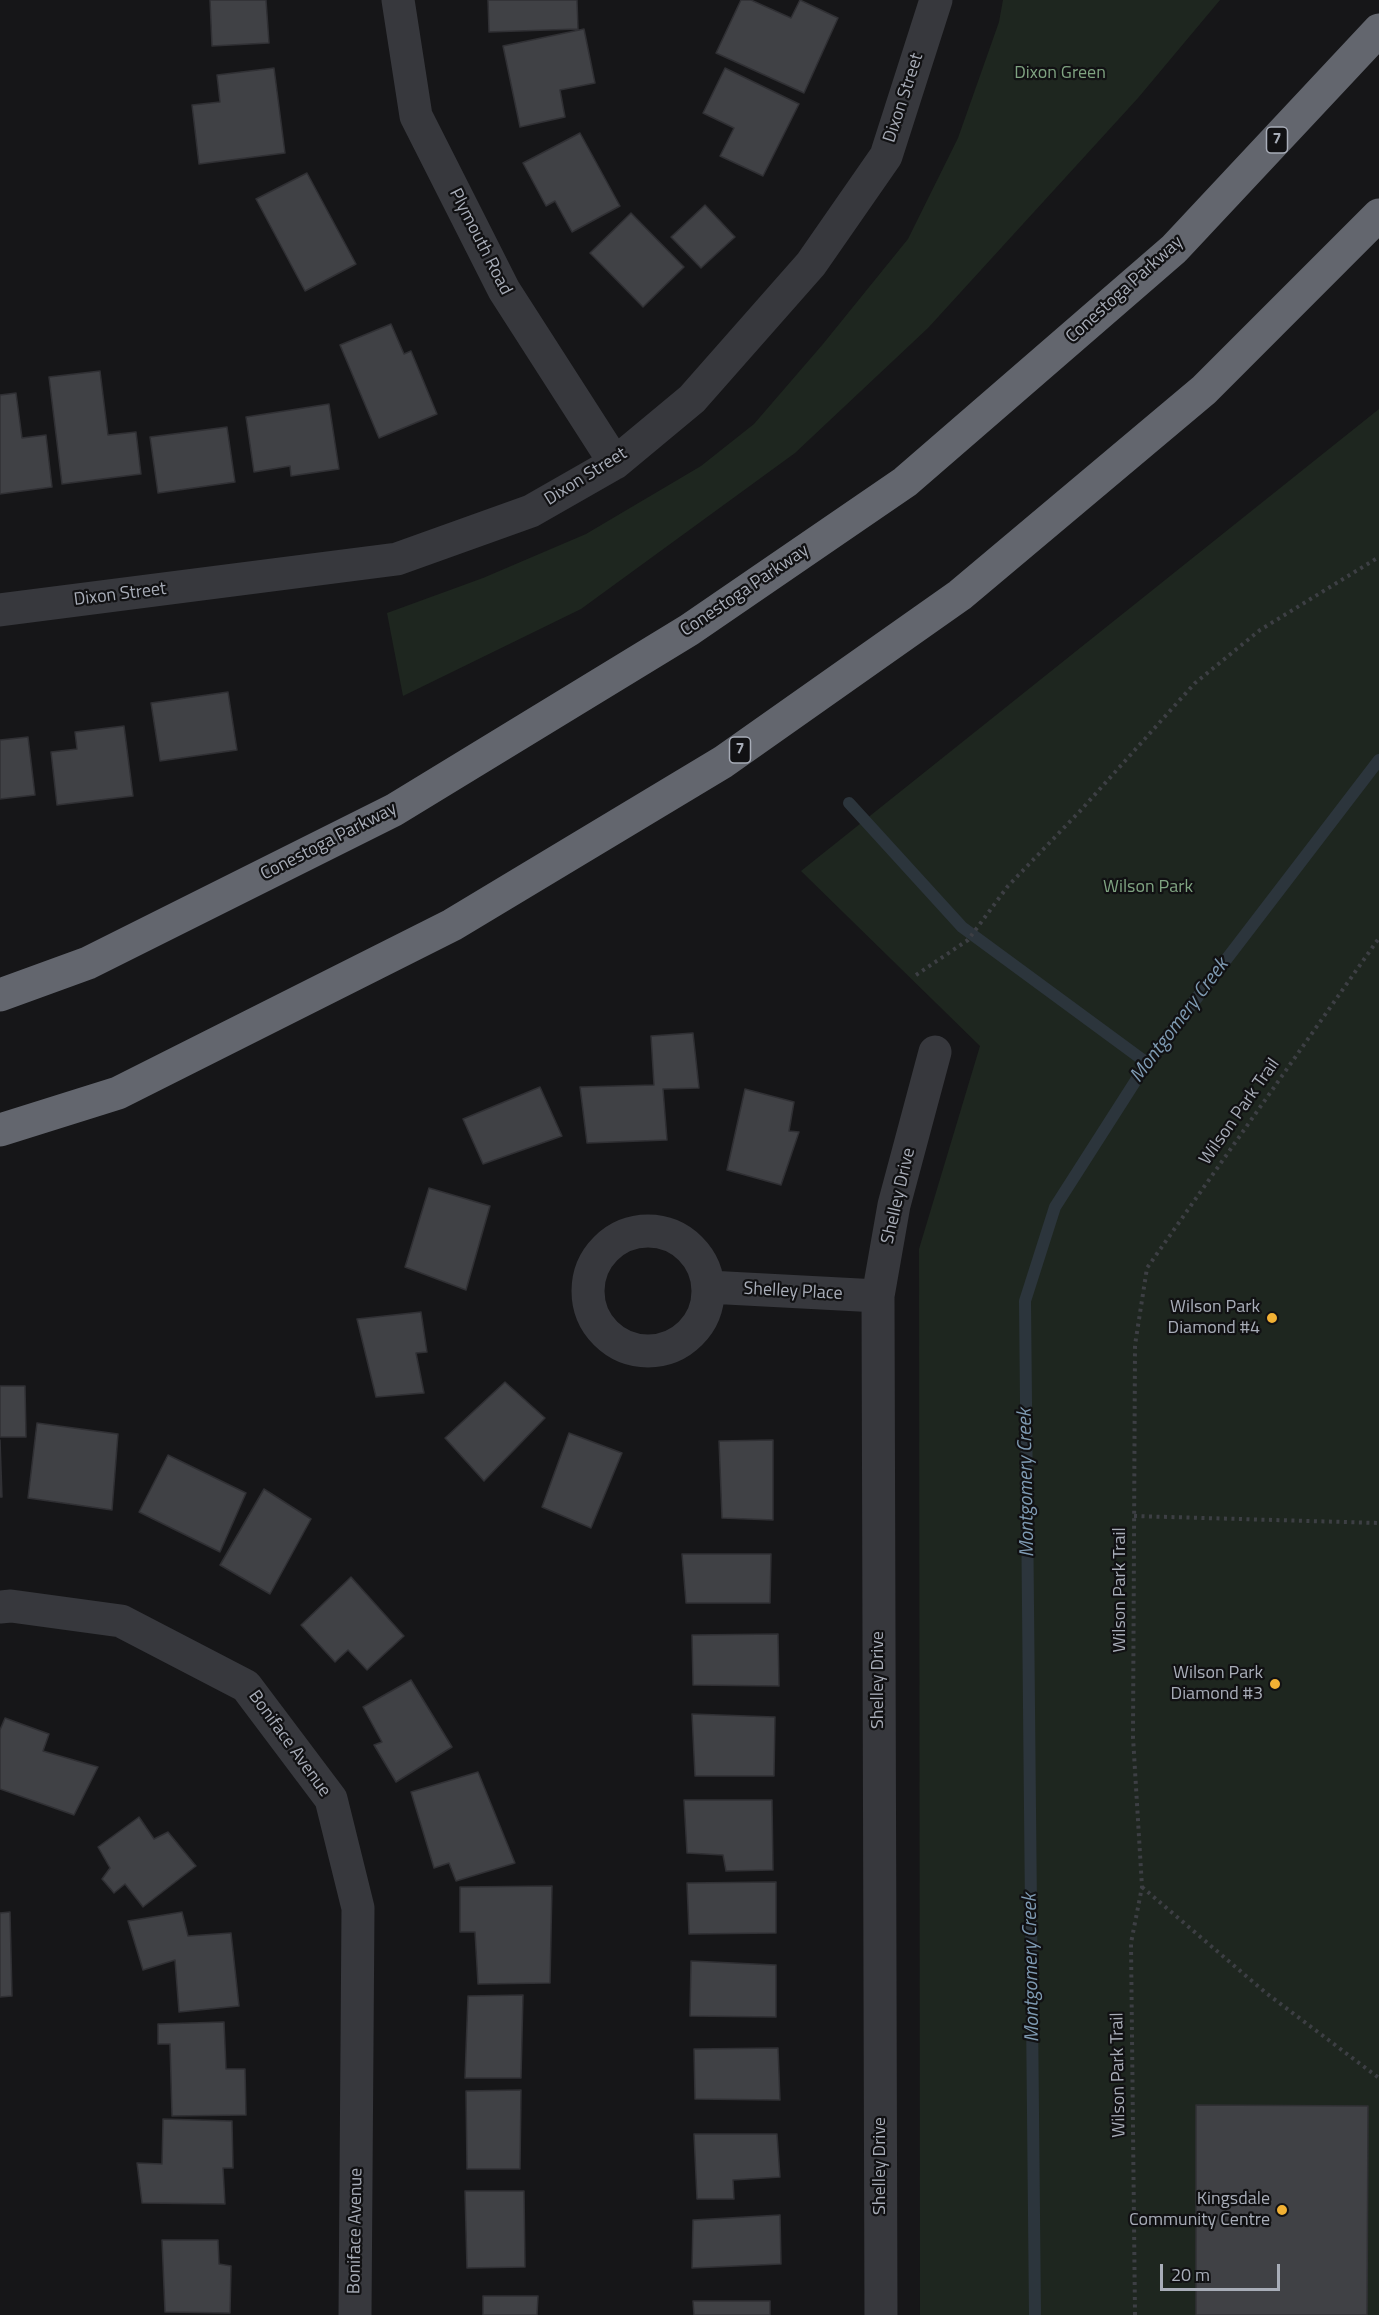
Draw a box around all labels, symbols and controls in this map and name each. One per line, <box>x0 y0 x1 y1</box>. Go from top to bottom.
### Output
street label: Dixon Street <box>879 50 929 146</box>
park label: Dixon Green <box>1014 63 1106 85</box>
road number: 7 <box>1266 127 1288 153</box>
street label: Plymouth Road <box>444 185 516 299</box>
street label: Conestoga Parkway <box>1062 232 1188 348</box>
street label: Dixon Street <box>541 443 631 511</box>
street label: Conestoga Parkway <box>677 540 813 642</box>
street label: Dixon Street <box>73 579 167 611</box>
road number: 7 <box>730 737 750 763</box>
street label: Conestoga Parkway <box>257 798 401 886</box>
park label: Wilson Park <box>1103 877 1193 899</box>
water label: Montgomery Creek <box>1126 954 1234 1088</box>
street label: Wilson Park Trail <box>1195 1055 1285 1169</box>
street label: Shelley Drive <box>877 1146 921 1246</box>
street label: Shelley Place <box>743 1279 843 1305</box>
place label: Wilson Park Diamond #4 <box>1168 1297 1260 1340</box>
marker: Wilson Park Diamond #4 <box>1265 1311 1279 1325</box>
water label: Montgomery Creek <box>1014 1408 1040 1558</box>
street label: Wilson Park Trail <box>1110 1527 1132 1653</box>
street label: Shelley Drive <box>868 1631 890 1729</box>
place label: Wilson Park Diamond #3 <box>1171 1663 1263 1706</box>
marker: Wilson Park Diamond #3 <box>1268 1677 1282 1691</box>
street label: Boniface Avenue <box>243 1687 335 1801</box>
water label: Montgomery Creek <box>1019 1893 1045 2043</box>
street label: Wilson Park Trail <box>1107 2012 1131 2138</box>
street label: Shelley Drive <box>870 2117 892 2215</box>
street label: Boniface Avenue <box>344 2168 368 2294</box>
place label: Kingsdale Community Centre <box>1129 2189 1270 2232</box>
marker: Kingsdale Community Centre <box>1275 2203 1289 2217</box>
scale bar <box>1163 2252 1283 2290</box>
text: 20 m <box>1171 2261 1210 2288</box>

